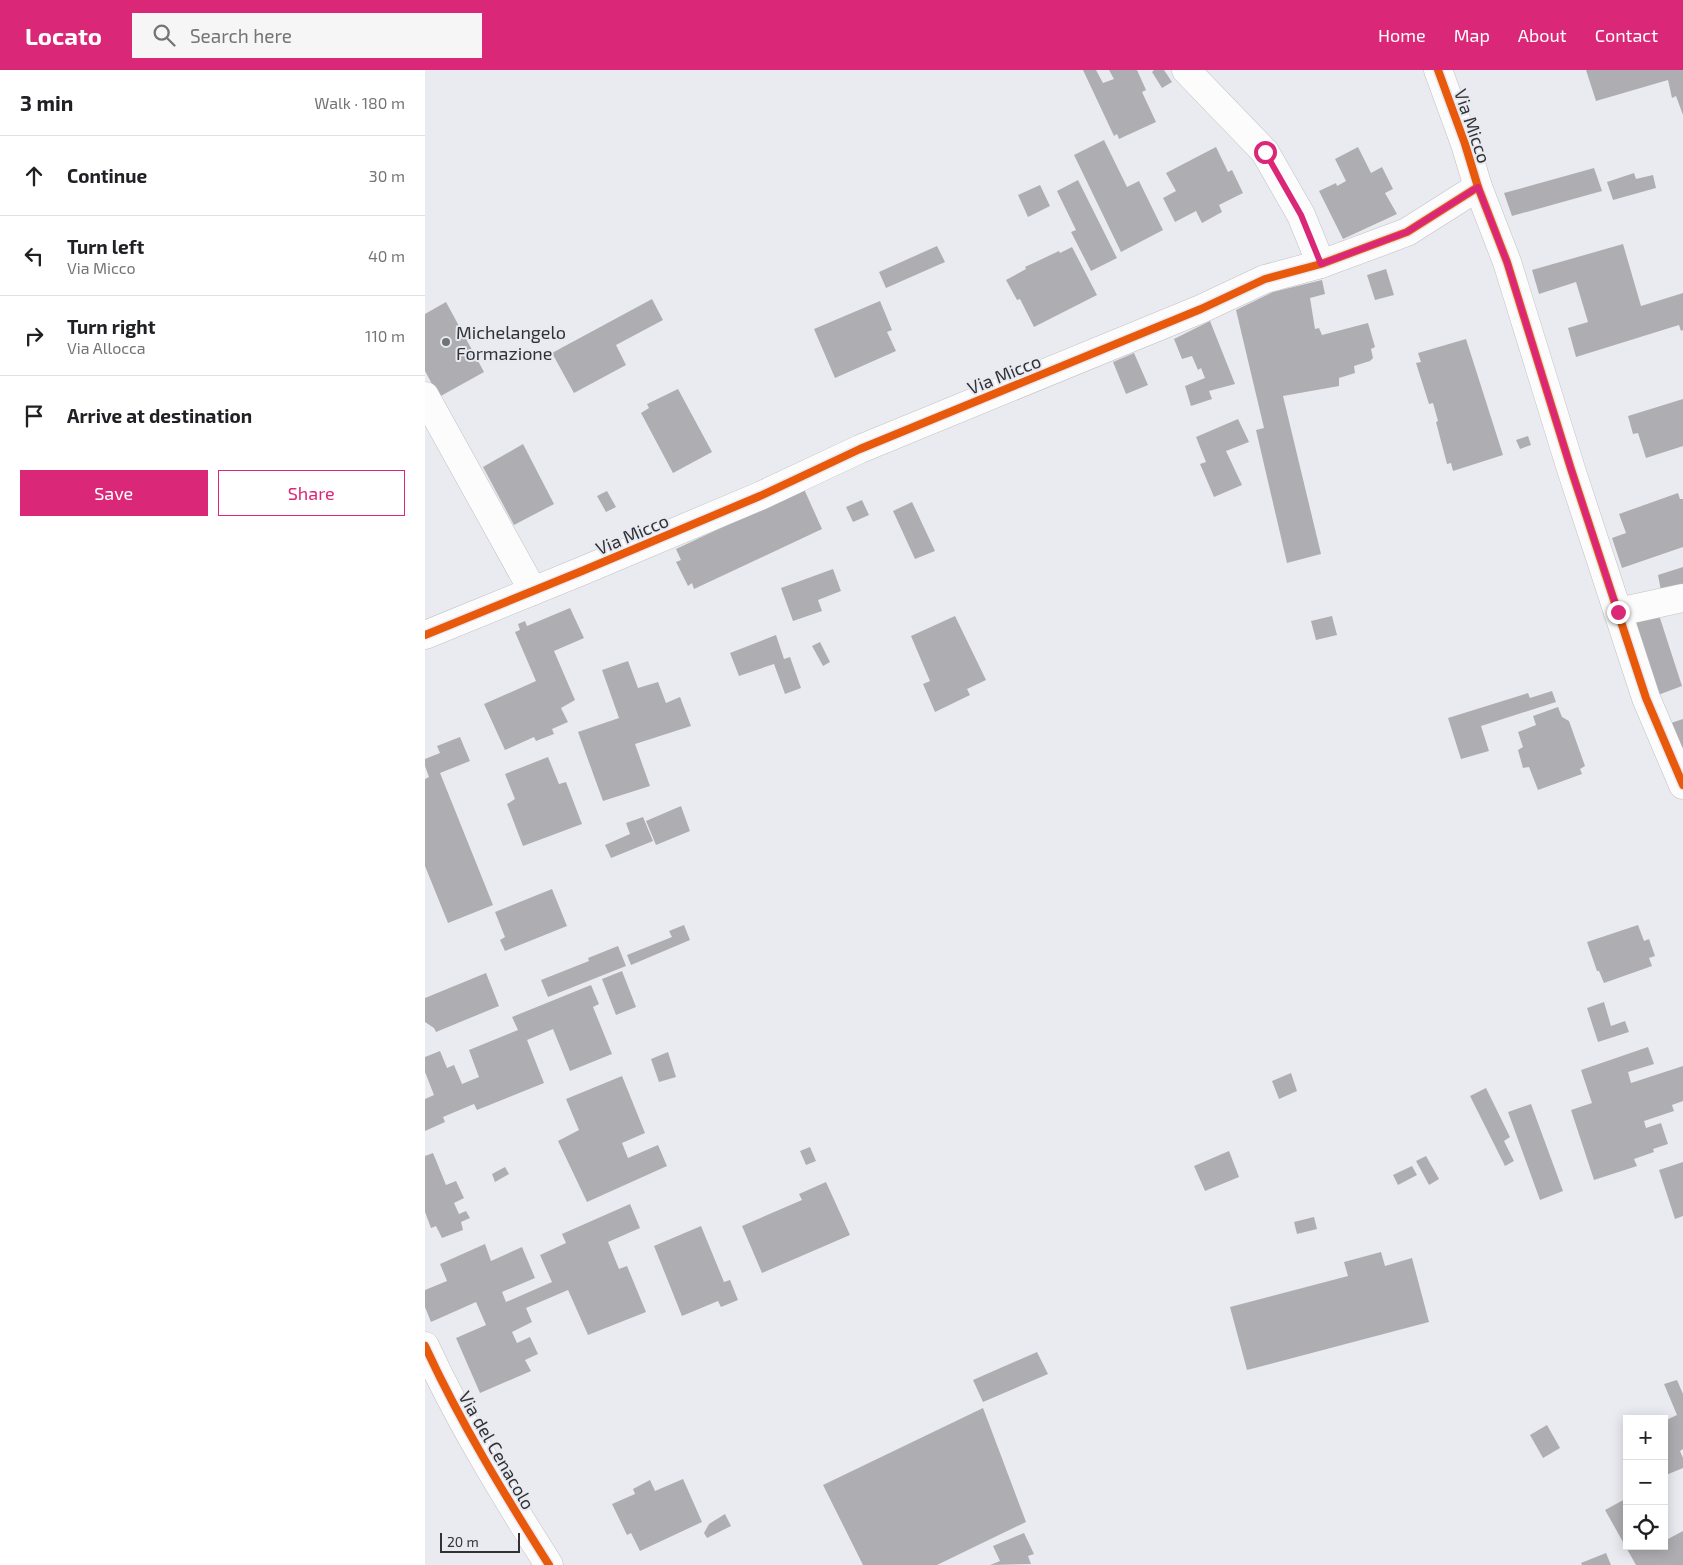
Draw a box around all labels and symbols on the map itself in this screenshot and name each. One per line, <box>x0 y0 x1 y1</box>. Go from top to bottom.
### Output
street label: Via Micco <box>1450 86 1496 166</box>
route start <box>1254 141 1277 164</box>
place label: Michelangelo Formazione <box>456 321 566 364</box>
marker: Michelangelo Formazione <box>440 336 452 348</box>
street label: Via Micco <box>964 349 1044 399</box>
street label: Via Micco <box>592 509 672 559</box>
route end <box>1607 601 1630 624</box>
street label: Via del Cenacolo <box>454 1387 540 1513</box>
scale bar <box>440 1530 520 1553</box>

